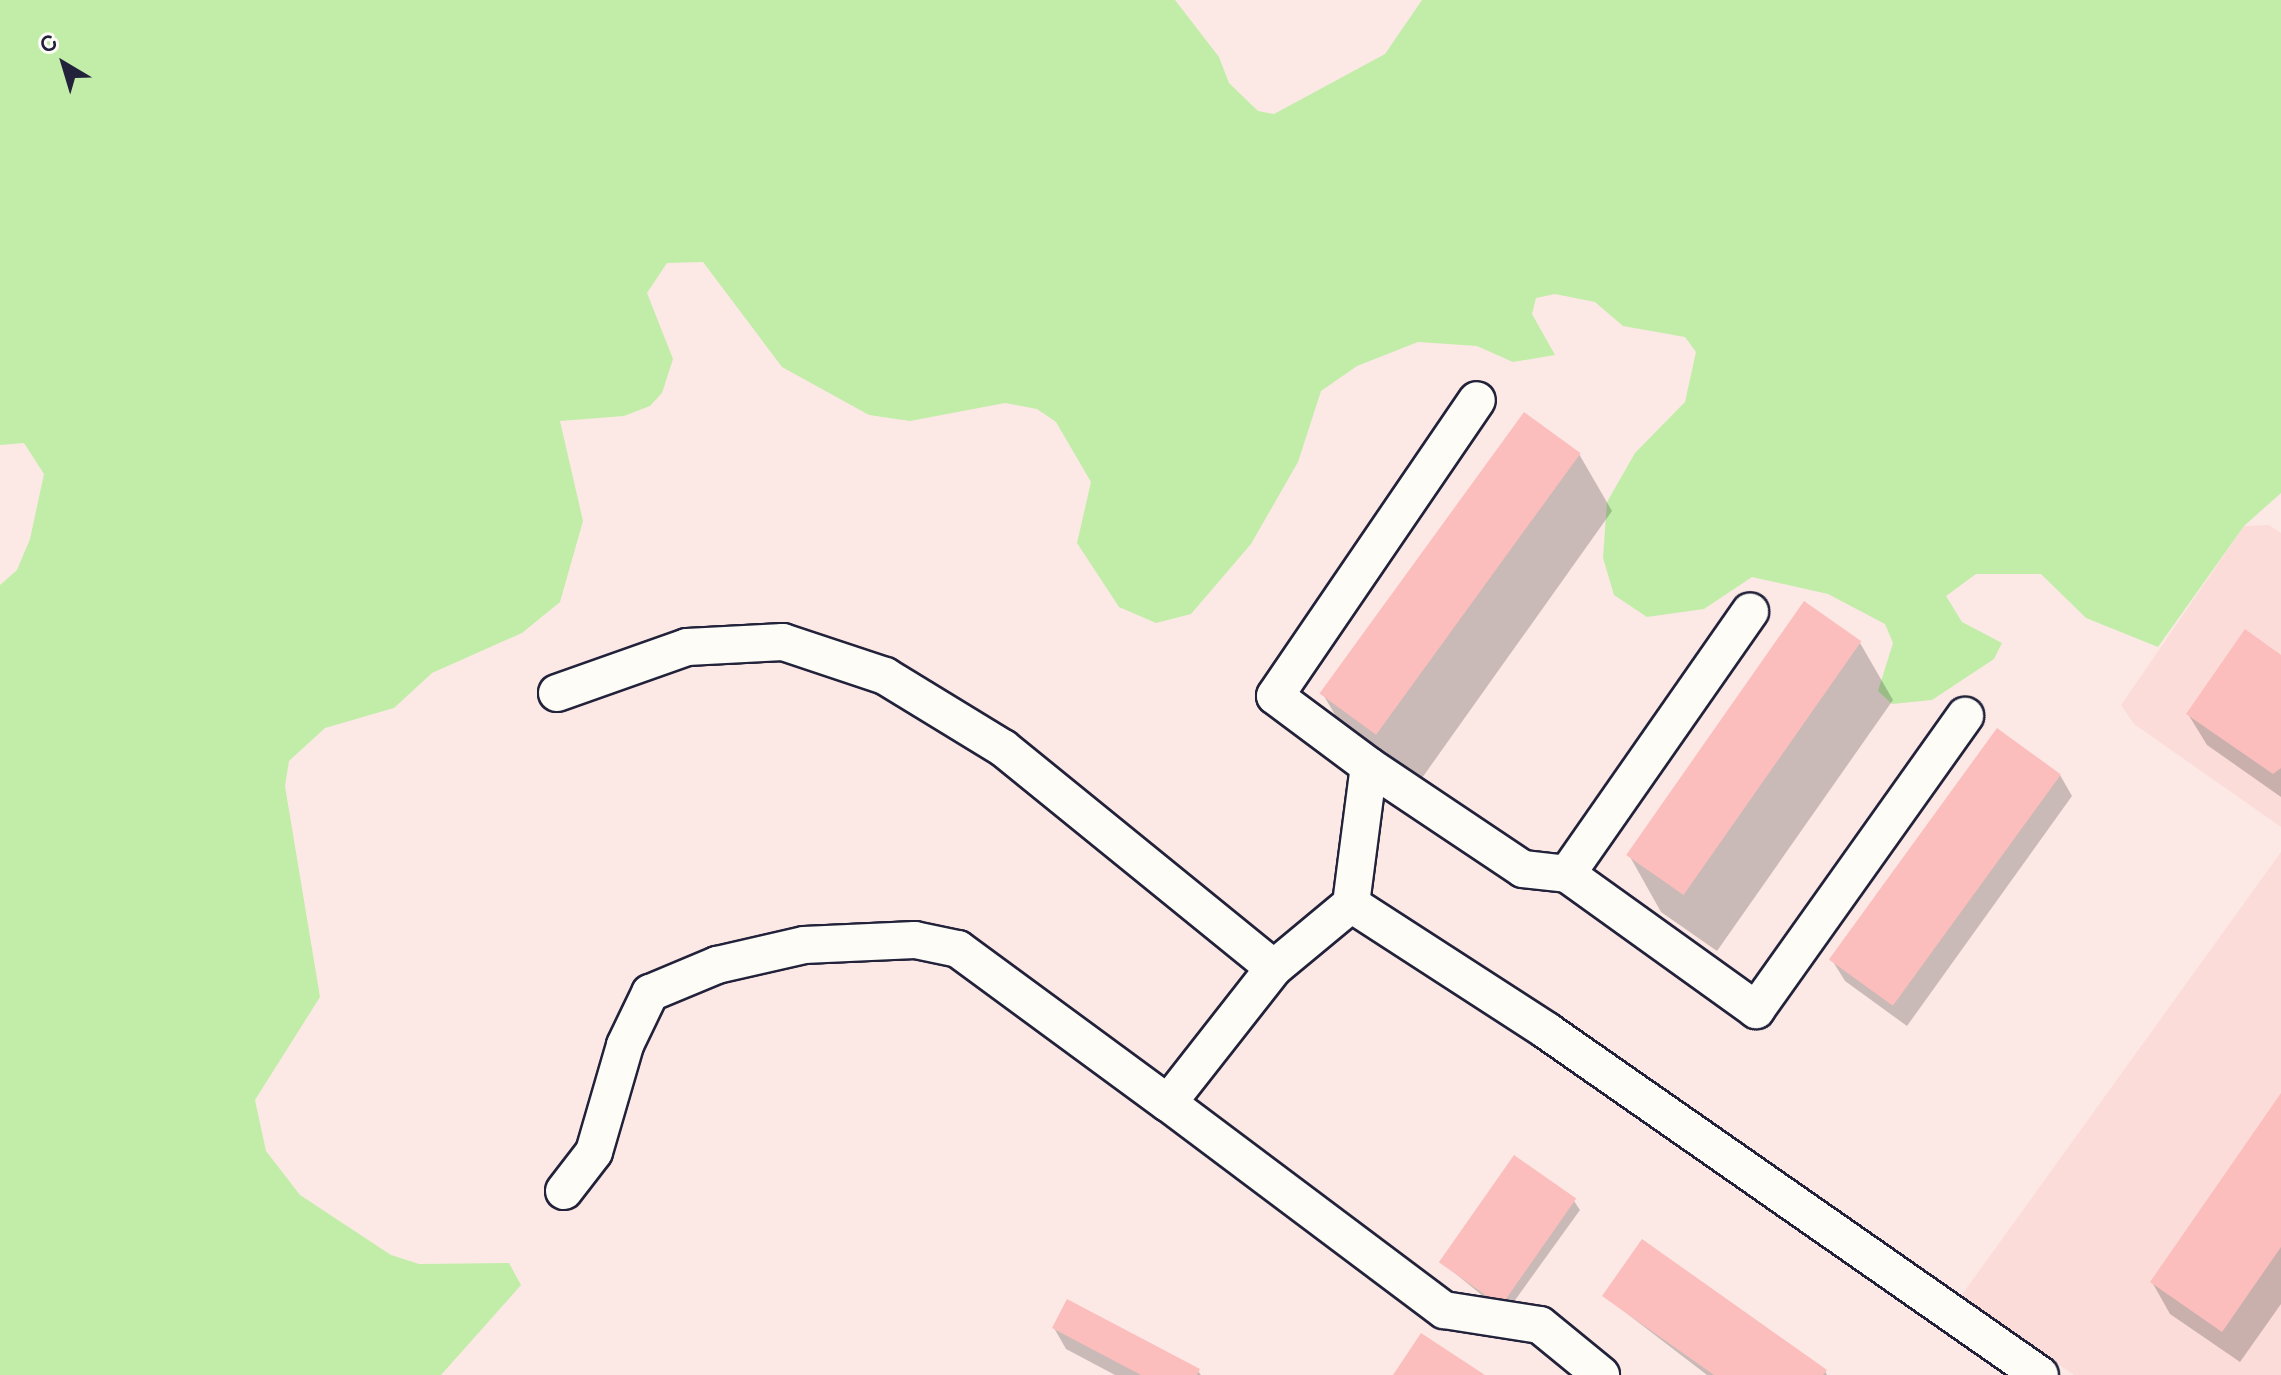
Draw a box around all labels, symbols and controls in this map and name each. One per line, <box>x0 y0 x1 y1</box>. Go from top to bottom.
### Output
north arrow <box>24 24 104 104</box>
text: С <box>35 29 63 60</box>

